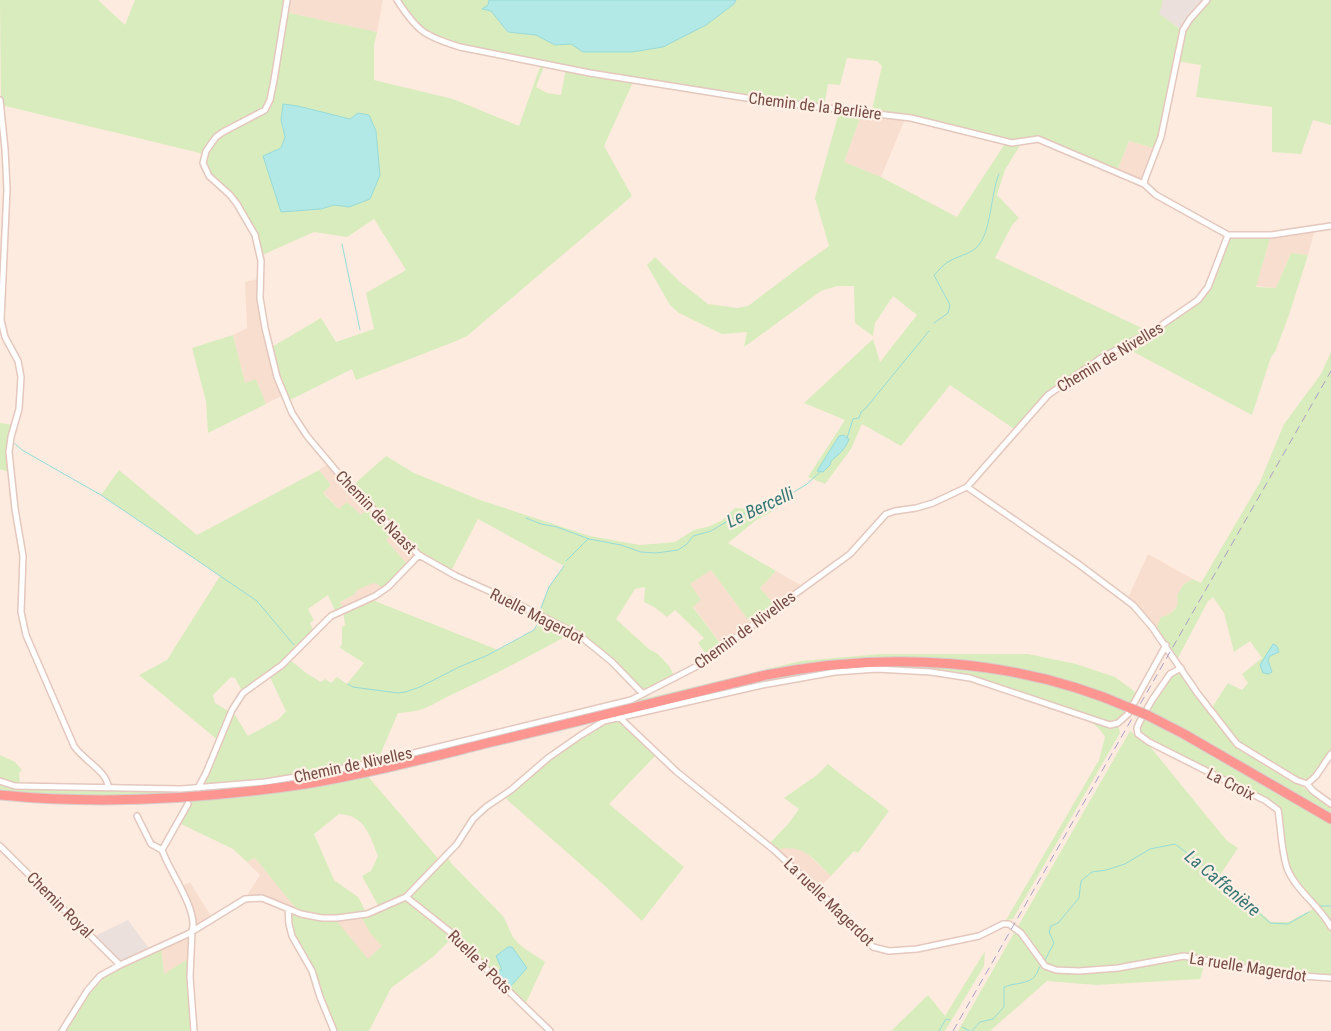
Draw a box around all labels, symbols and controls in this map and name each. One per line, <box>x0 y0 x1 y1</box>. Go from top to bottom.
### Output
street label: Chemin de la Berlière <box>747 88 883 124</box>
street label: Chemin de Nivelles <box>1053 318 1167 396</box>
street label: Chemin de Naast <box>332 467 420 558</box>
water label: Le Bercelli <box>723 482 798 532</box>
street label: Ruelle Magerdot <box>487 584 587 648</box>
street label: Chemin de Nivelles <box>691 587 799 673</box>
street label: Chemin de Nivelles <box>292 743 414 787</box>
street label: La Croix <box>1204 764 1258 804</box>
water label: La Caffenière <box>1181 845 1265 921</box>
street label: La ruelle Magerdot <box>780 854 878 950</box>
street label: Chemin Royal <box>23 868 97 942</box>
street label: Ruelle à Pots <box>444 926 516 998</box>
street label: La ruelle Magerdot <box>1188 948 1308 986</box>

